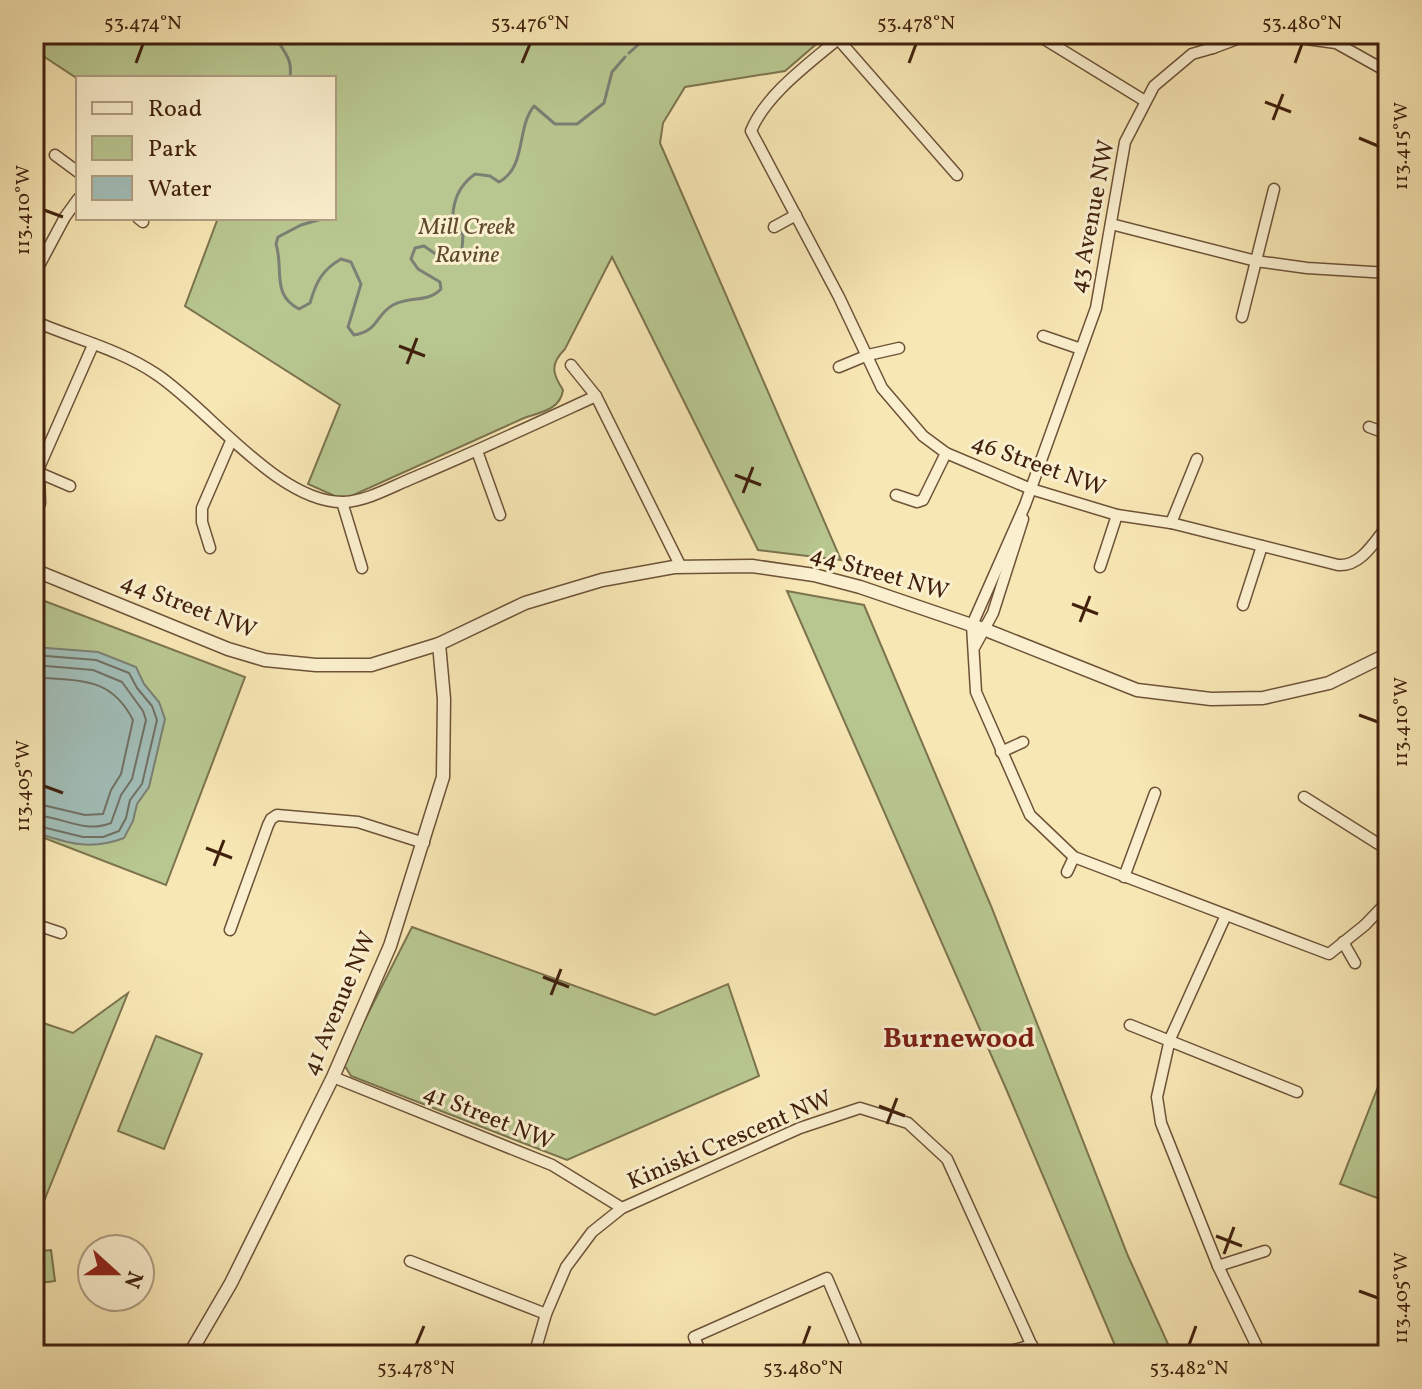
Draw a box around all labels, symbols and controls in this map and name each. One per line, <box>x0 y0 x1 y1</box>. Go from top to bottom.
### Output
text: 53.474°N <box>104 10 182 38</box>
text: 53.476°N <box>491 10 569 38</box>
text: 53.478°N <box>877 10 955 38</box>
text: 53.480°N <box>1262 10 1342 38</box>
legend <box>76 76 336 220</box>
text: Road <box>148 93 202 127</box>
text: 113.415°W <box>1388 102 1416 190</box>
text: Park <box>148 133 197 167</box>
street label: 43 Avenue NW <box>1061 137 1125 297</box>
text: 113.410°W <box>10 165 38 255</box>
text: Water <box>148 173 212 207</box>
park label: Mill Creek Ravine <box>418 211 515 273</box>
street label: 46 Street NW <box>966 426 1110 506</box>
street label: 44 Street NW <box>806 538 952 610</box>
street label: 44 Street NW <box>115 565 261 649</box>
text: 113.410°W <box>1388 677 1416 767</box>
text: 113.405°W <box>10 740 38 832</box>
street label: 41 Avenue NW <box>294 927 386 1081</box>
district label: Burnewood <box>883 1020 1035 1059</box>
street label: 41 Street NW <box>418 1076 558 1160</box>
street label: Kiniski Crescent NW <box>622 1082 838 1200</box>
north arrow <box>76 1233 156 1313</box>
text: 113.405°W <box>1388 1252 1416 1344</box>
text: N <box>115 1266 150 1292</box>
text: 53.478°N <box>377 1355 455 1383</box>
text: 53.480°N <box>763 1355 843 1383</box>
text: 53.482°N <box>1150 1355 1229 1383</box>

